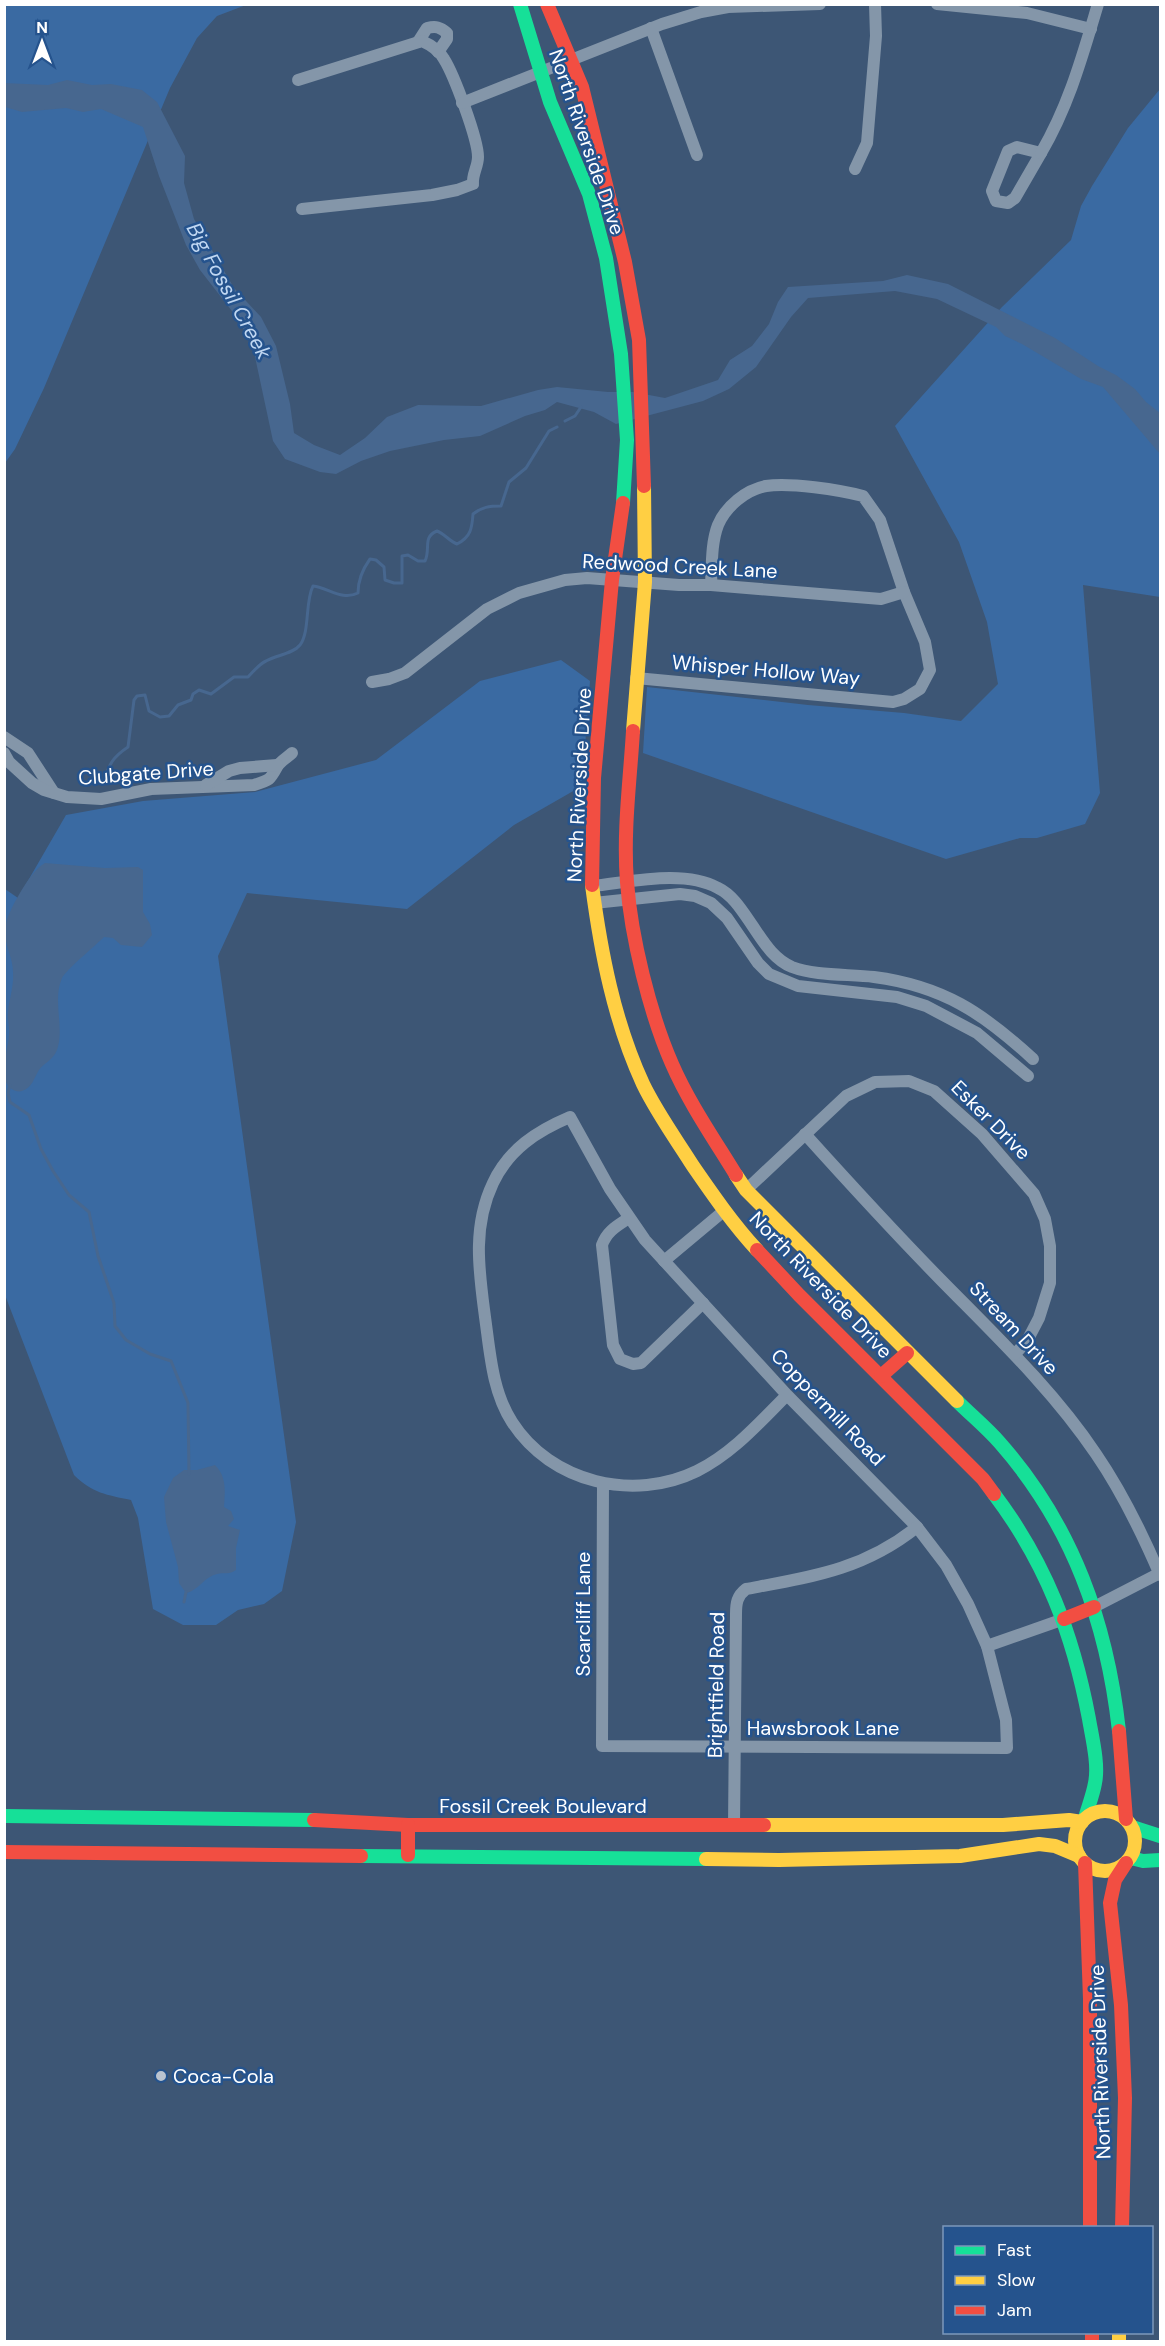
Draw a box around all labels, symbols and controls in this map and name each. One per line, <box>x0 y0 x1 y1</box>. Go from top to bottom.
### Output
north arrow <box>12 12 72 72</box>
text: N <box>36 17 48 38</box>
street label: North Riverside Drive <box>543 46 631 238</box>
water label: Big Fossil Creek <box>180 218 278 365</box>
street label: Redwood Creek Lane <box>582 548 778 584</box>
street label: Whisper Hollow Way <box>671 649 861 691</box>
street label: North Riverside Drive <box>561 687 597 883</box>
street label: Clubgate Drive <box>77 755 215 791</box>
street label: Esker Drive <box>946 1075 1036 1165</box>
street label: North Riverside Drive <box>744 1206 898 1364</box>
street label: Stream Drive <box>964 1276 1064 1380</box>
street label: Coppermill Road <box>765 1343 891 1471</box>
street label: Scarcliff Lane <box>570 1552 596 1676</box>
street label: Brightfield Road <box>702 1612 730 1758</box>
street label: Hawsbrook Lane <box>747 1715 899 1741</box>
street label: Fossil Creek Boulevard <box>439 1793 647 1819</box>
street label: North Riverside Drive <box>1084 1964 1116 2160</box>
place label: Coca-Cola <box>173 2063 274 2089</box>
marker: Coca-Cola <box>154 2069 168 2083</box>
legend <box>943 2226 1153 2334</box>
text: Fast <box>997 2238 1032 2262</box>
text: Slow <box>997 2268 1036 2292</box>
text: Jam <box>997 2298 1032 2322</box>

